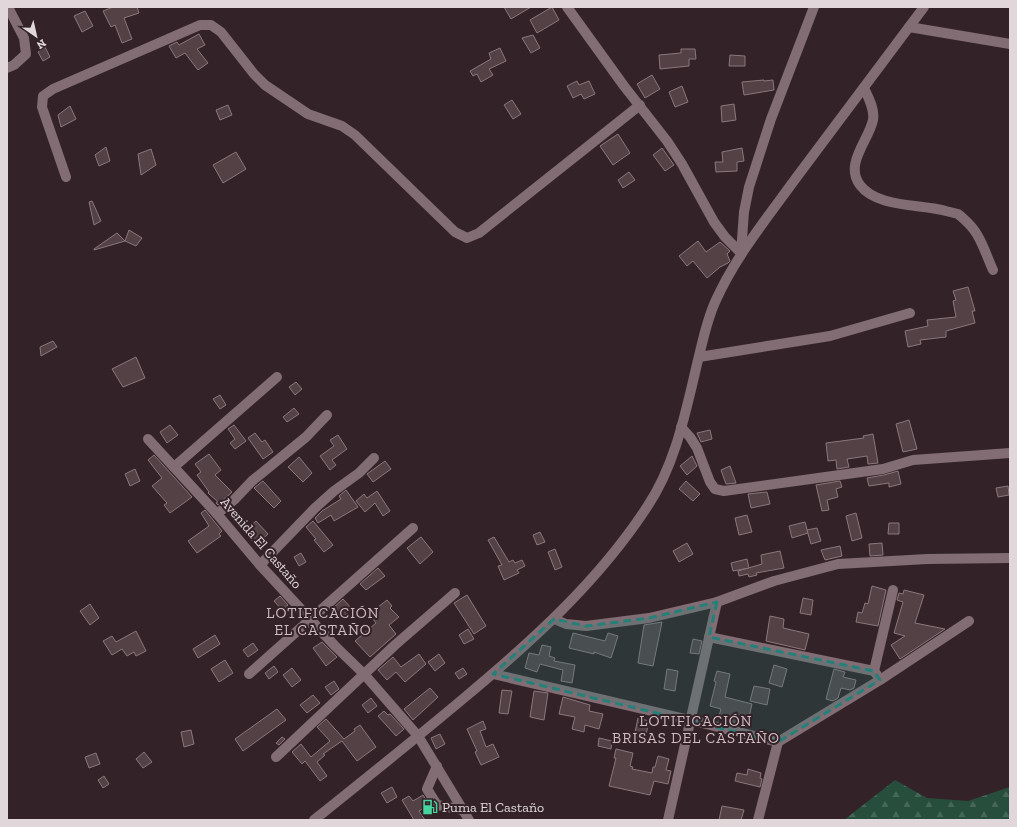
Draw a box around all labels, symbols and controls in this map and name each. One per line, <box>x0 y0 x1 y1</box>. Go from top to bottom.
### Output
north arrow <box>16 16 56 56</box>
text: N <box>34 36 48 52</box>
street label: Avenida El Castaño <box>217 494 305 592</box>
district label: LOTIFICACIÓN EL CASTAÑO <box>266 604 380 639</box>
district label: LOTIFICACIÓN BRISAS DEL CASTAÑO <box>612 712 780 747</box>
fuel station icon: Puma El Castaño <box>421 798 439 816</box>
place label: Puma El Castaño <box>442 799 544 816</box>

